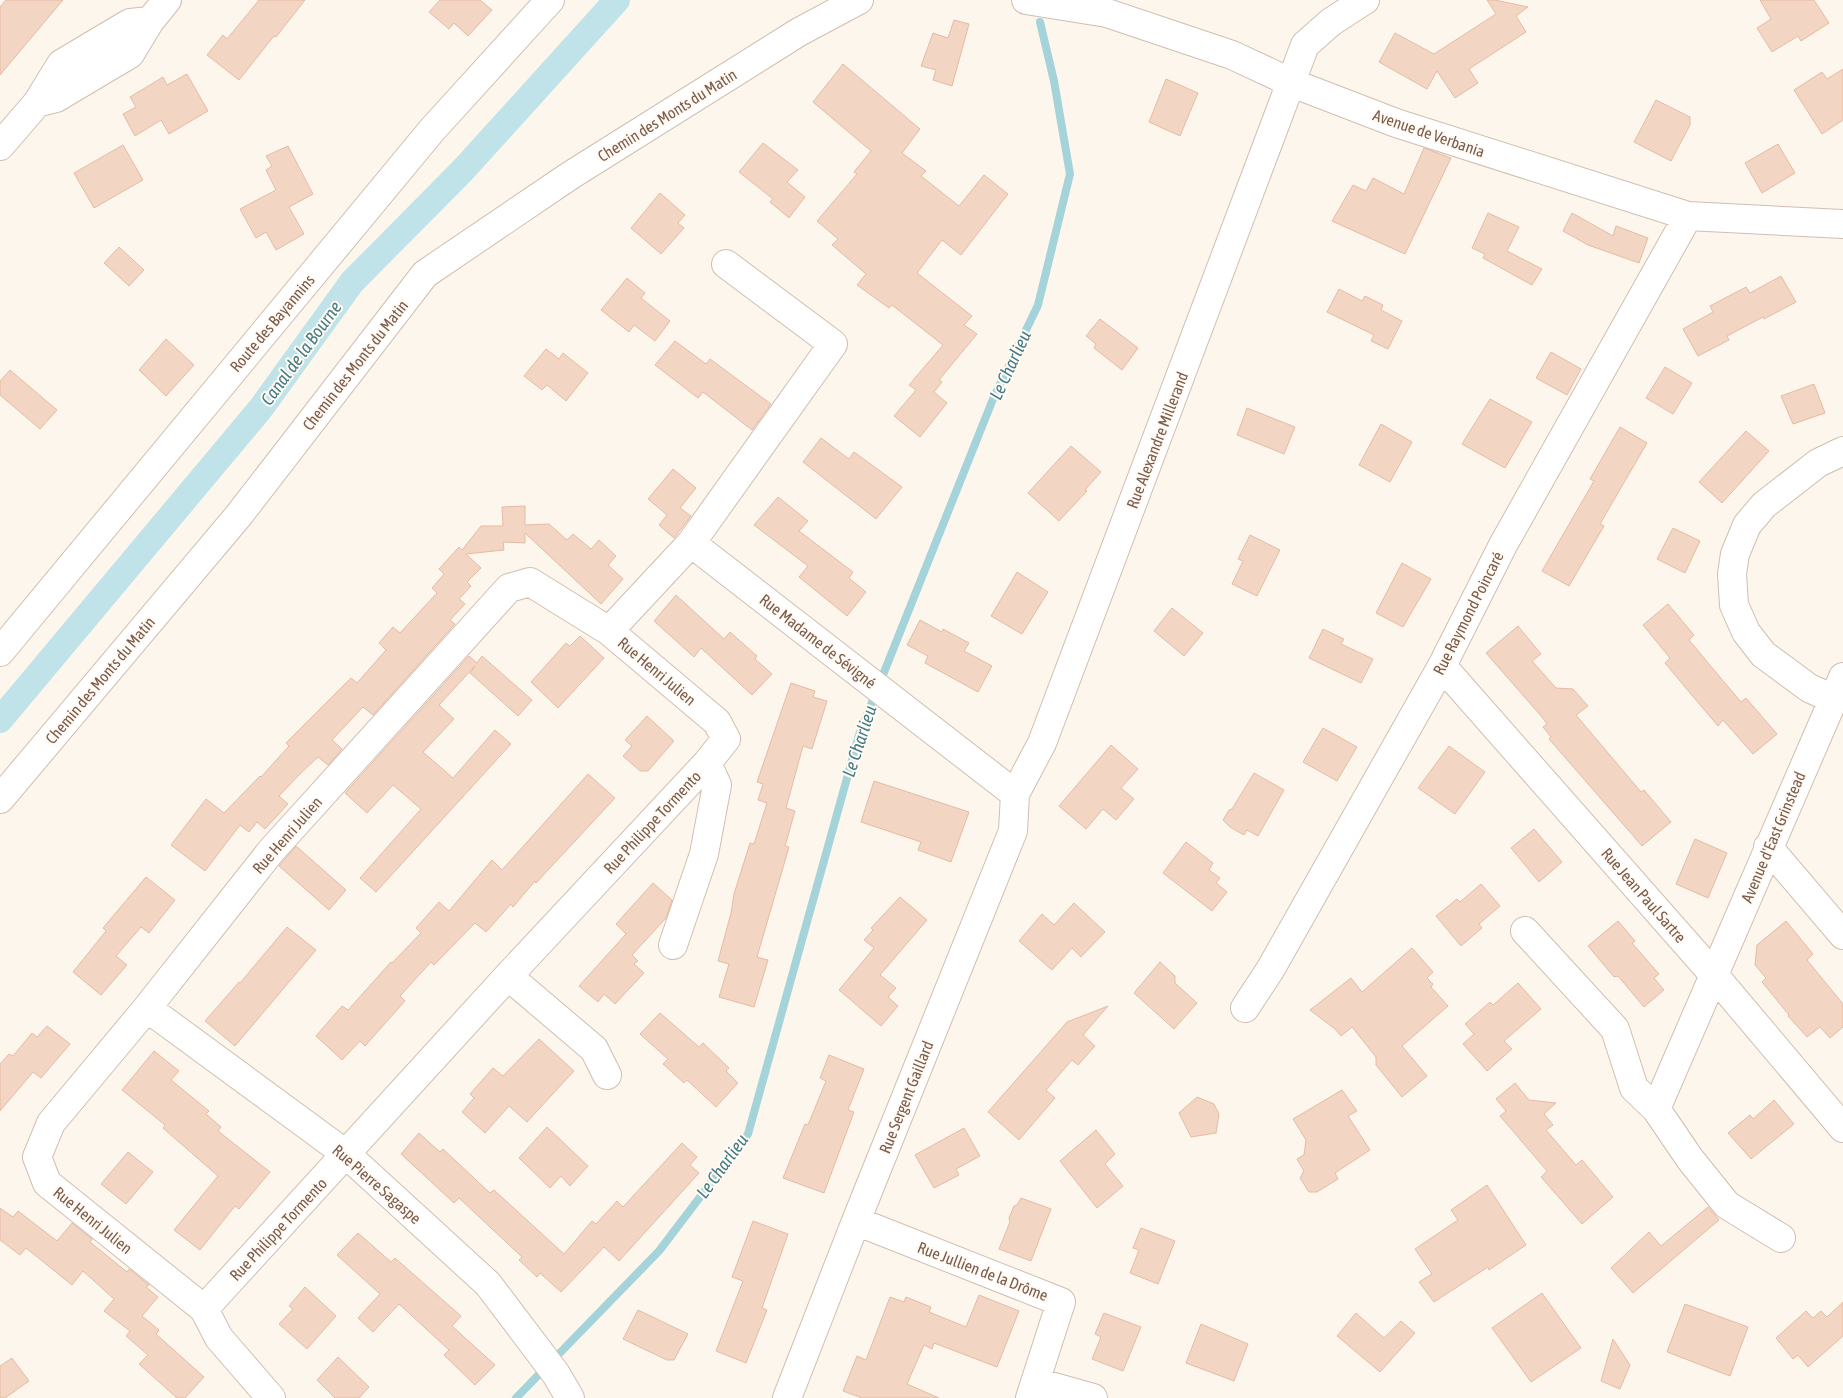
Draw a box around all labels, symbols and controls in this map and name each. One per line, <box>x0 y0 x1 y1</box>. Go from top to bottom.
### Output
street label: Chemin des Monts du Matin <box>594 65 740 165</box>
street label: Avenue de Verbania <box>1371 105 1487 161</box>
street label: Route des Bayannins <box>226 270 319 376</box>
street label: Chemin des Monts du Matin <box>299 296 411 434</box>
water label: Canal de la Bourne <box>256 297 346 409</box>
water label: Le Charlieu <box>985 327 1035 403</box>
street label: Rue Alexandre Millerand <box>1123 369 1191 511</box>
street label: Rue Raymond Poincaré <box>1429 548 1508 678</box>
street label: Rue Madame de Sévigné <box>756 590 880 693</box>
street label: Chemin des Monts du Matin <box>42 613 158 747</box>
street label: Rue Henri Julien <box>614 633 700 709</box>
water label: Le Charlieu <box>838 702 880 779</box>
street label: Rue Philippe Tormento <box>600 767 705 878</box>
street label: Avenue d'East Grinstead <box>1737 769 1809 905</box>
street label: Rue Henri Julien <box>249 793 325 877</box>
street label: Rue Jean Paul Sartre <box>1598 844 1690 946</box>
street label: Rue Sergent Gaillard <box>875 1038 938 1156</box>
water label: Le Charlieu <box>692 1130 752 1202</box>
street label: Rue Pierre Sagaspe <box>328 1141 425 1228</box>
street label: Rue Philippe Tormento <box>226 1174 331 1285</box>
street label: Rue Henri Julien <box>50 1183 136 1257</box>
street label: Rue Jullien de la Drôme <box>915 1238 1051 1304</box>

